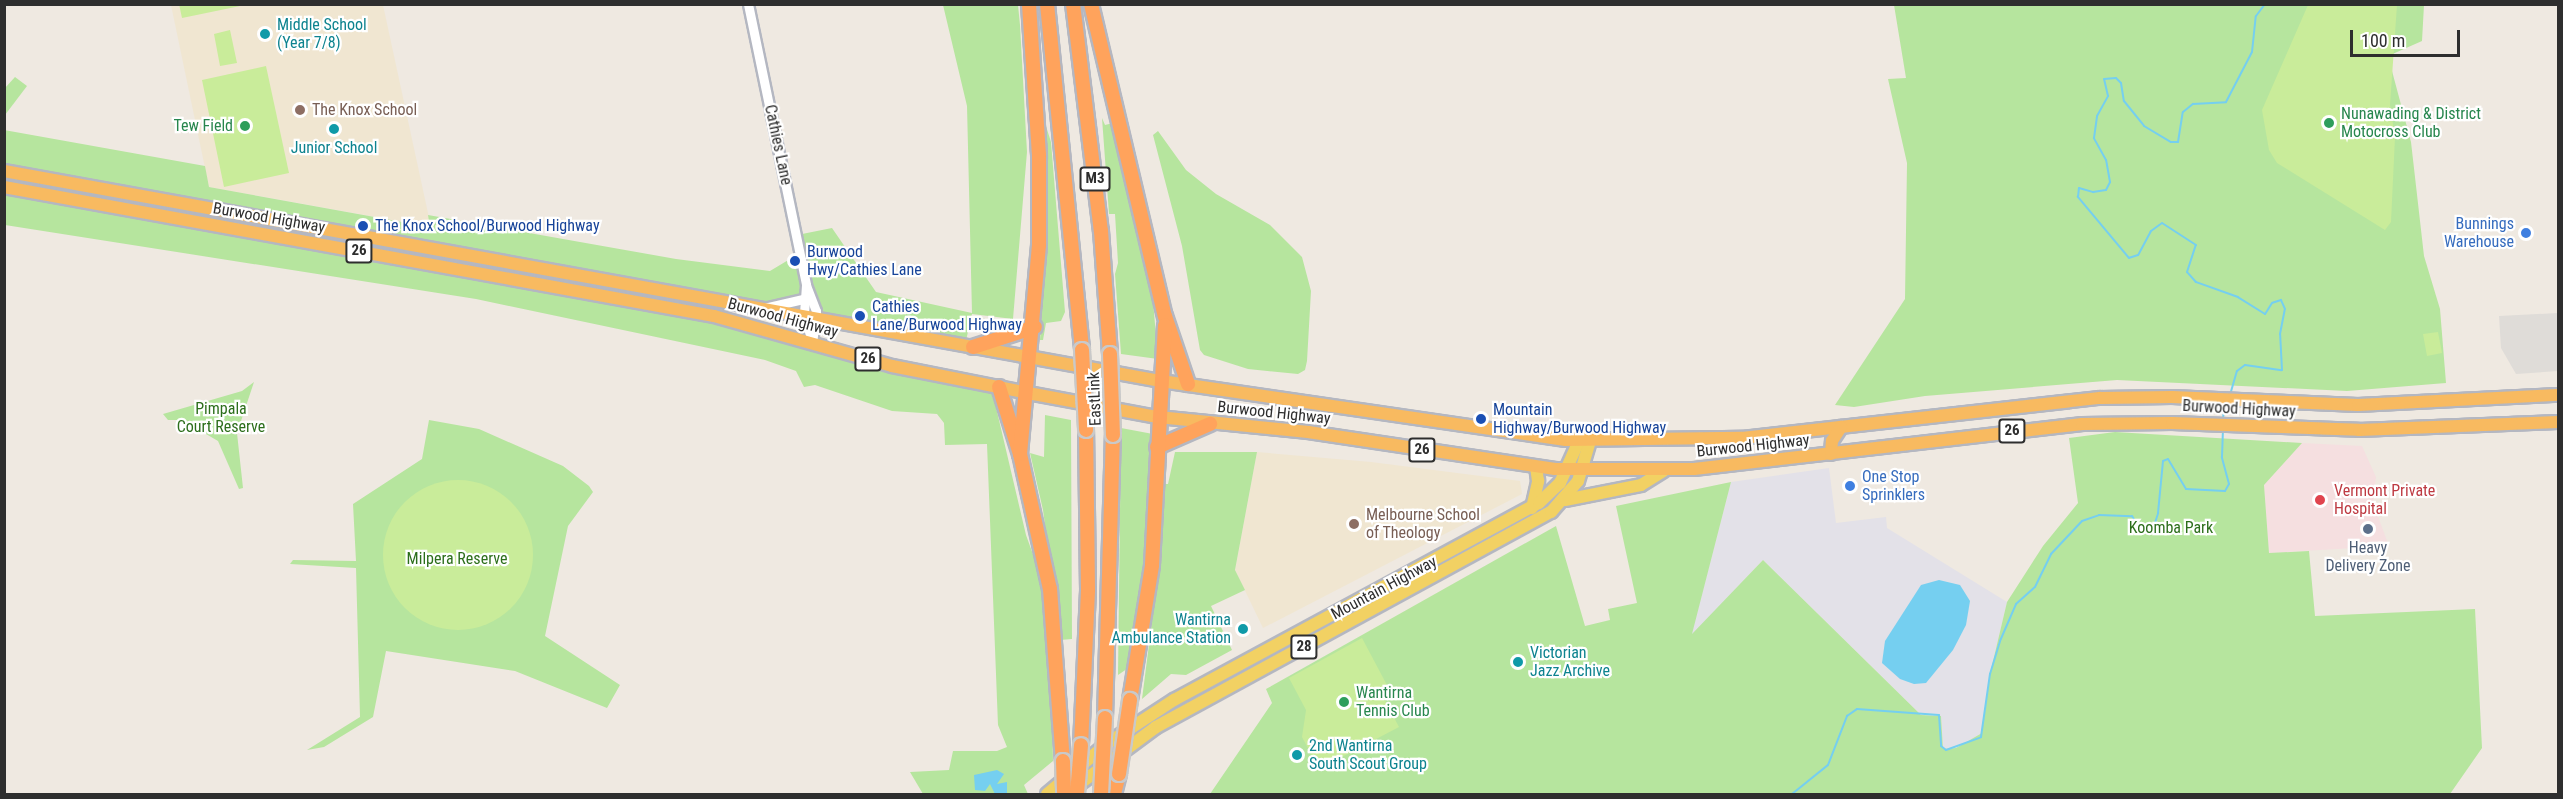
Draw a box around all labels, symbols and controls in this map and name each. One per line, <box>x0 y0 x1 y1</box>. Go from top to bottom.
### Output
place label: Middle School (Year 7/8) <box>277 15 367 53</box>
scale bar <box>2353 18 2462 56</box>
marker: Middle School (Year 7/8) <box>258 27 272 41</box>
text: 100 m <box>2361 30 2405 51</box>
place label: The Knox School <box>312 100 417 120</box>
marker: The Knox School <box>293 103 307 117</box>
street label: Cathies Lane <box>760 103 796 187</box>
place label: Nunawading & District Motocross Club <box>2341 104 2481 142</box>
place label: Tew Field <box>173 116 233 136</box>
marker: Nunawading & District Motocross Club <box>2322 116 2336 130</box>
marker: Tew Field <box>238 119 252 133</box>
marker: Junior School <box>327 122 341 136</box>
place label: Junior School <box>291 138 377 158</box>
road number: M3 <box>1078 167 1112 191</box>
street label: Burwood Highway <box>212 199 326 237</box>
place label: Bunnings Warehouse <box>2444 214 2514 252</box>
place label: The Knox School/Burwood Highway <box>375 216 600 236</box>
marker: The Knox School/Burwood Highway <box>356 219 370 233</box>
marker: Bunnings Warehouse <box>2519 226 2533 240</box>
road number: 26 <box>344 239 374 263</box>
place label: Burwood Hwy/Cathies Lane <box>807 242 922 280</box>
marker: Burwood Hwy/Cathies Lane <box>788 254 802 268</box>
street label: Burwood Highway <box>726 294 840 342</box>
place label: Cathies Lane/Burwood Highway <box>872 297 1022 335</box>
marker: Cathies Lane/Burwood Highway <box>853 309 867 323</box>
road number: 26 <box>853 347 883 371</box>
street label: EastLink <box>1084 372 1106 426</box>
street label: Burwood Highway <box>2182 396 2296 422</box>
street label: Burwood Highway <box>1217 398 1331 428</box>
park label: Pimpala Court Reserve <box>177 399 265 437</box>
place label: Mountain Highway/Burwood Highway <box>1493 400 1666 438</box>
marker: Mountain Highway/Burwood Highway <box>1474 412 1488 426</box>
road number: 26 <box>1997 419 2027 443</box>
street label: Burwood Highway <box>1696 431 1810 461</box>
road number: 26 <box>1407 438 1437 462</box>
place label: One Stop Sprinklers <box>1862 467 1925 505</box>
marker: One Stop Sprinklers <box>1843 479 1857 493</box>
place label: Vermont Private Hospital <box>2334 481 2435 519</box>
marker: Vermont Private Hospital <box>2311 491 2329 509</box>
place label: Melbourne School of Theology <box>1366 505 1480 543</box>
marker: Melbourne School of Theology <box>1347 517 1361 531</box>
park label: Koomba Park <box>2129 518 2213 538</box>
marker: Heavy Delivery Zone <box>2361 522 2375 536</box>
place label: Heavy Delivery Zone <box>2325 538 2411 576</box>
park label: Milpera Reserve <box>407 549 507 569</box>
street label: Mountain Highway <box>1328 552 1440 624</box>
place label: Wantirna Ambulance Station <box>1112 610 1231 648</box>
marker: Wantirna Ambulance Station <box>1236 622 1250 636</box>
road number: 28 <box>1289 635 1319 659</box>
place label: Victorian Jazz Archive <box>1530 643 1610 681</box>
marker: Victorian Jazz Archive <box>1511 655 1525 669</box>
place label: Wantirna Tennis Club <box>1356 683 1430 721</box>
marker: Wantirna Tennis Club <box>1337 695 1351 709</box>
place label: 2nd Wantirna South Scout Group <box>1309 736 1427 774</box>
marker: 2nd Wantirna South Scout Group <box>1290 748 1304 762</box>

